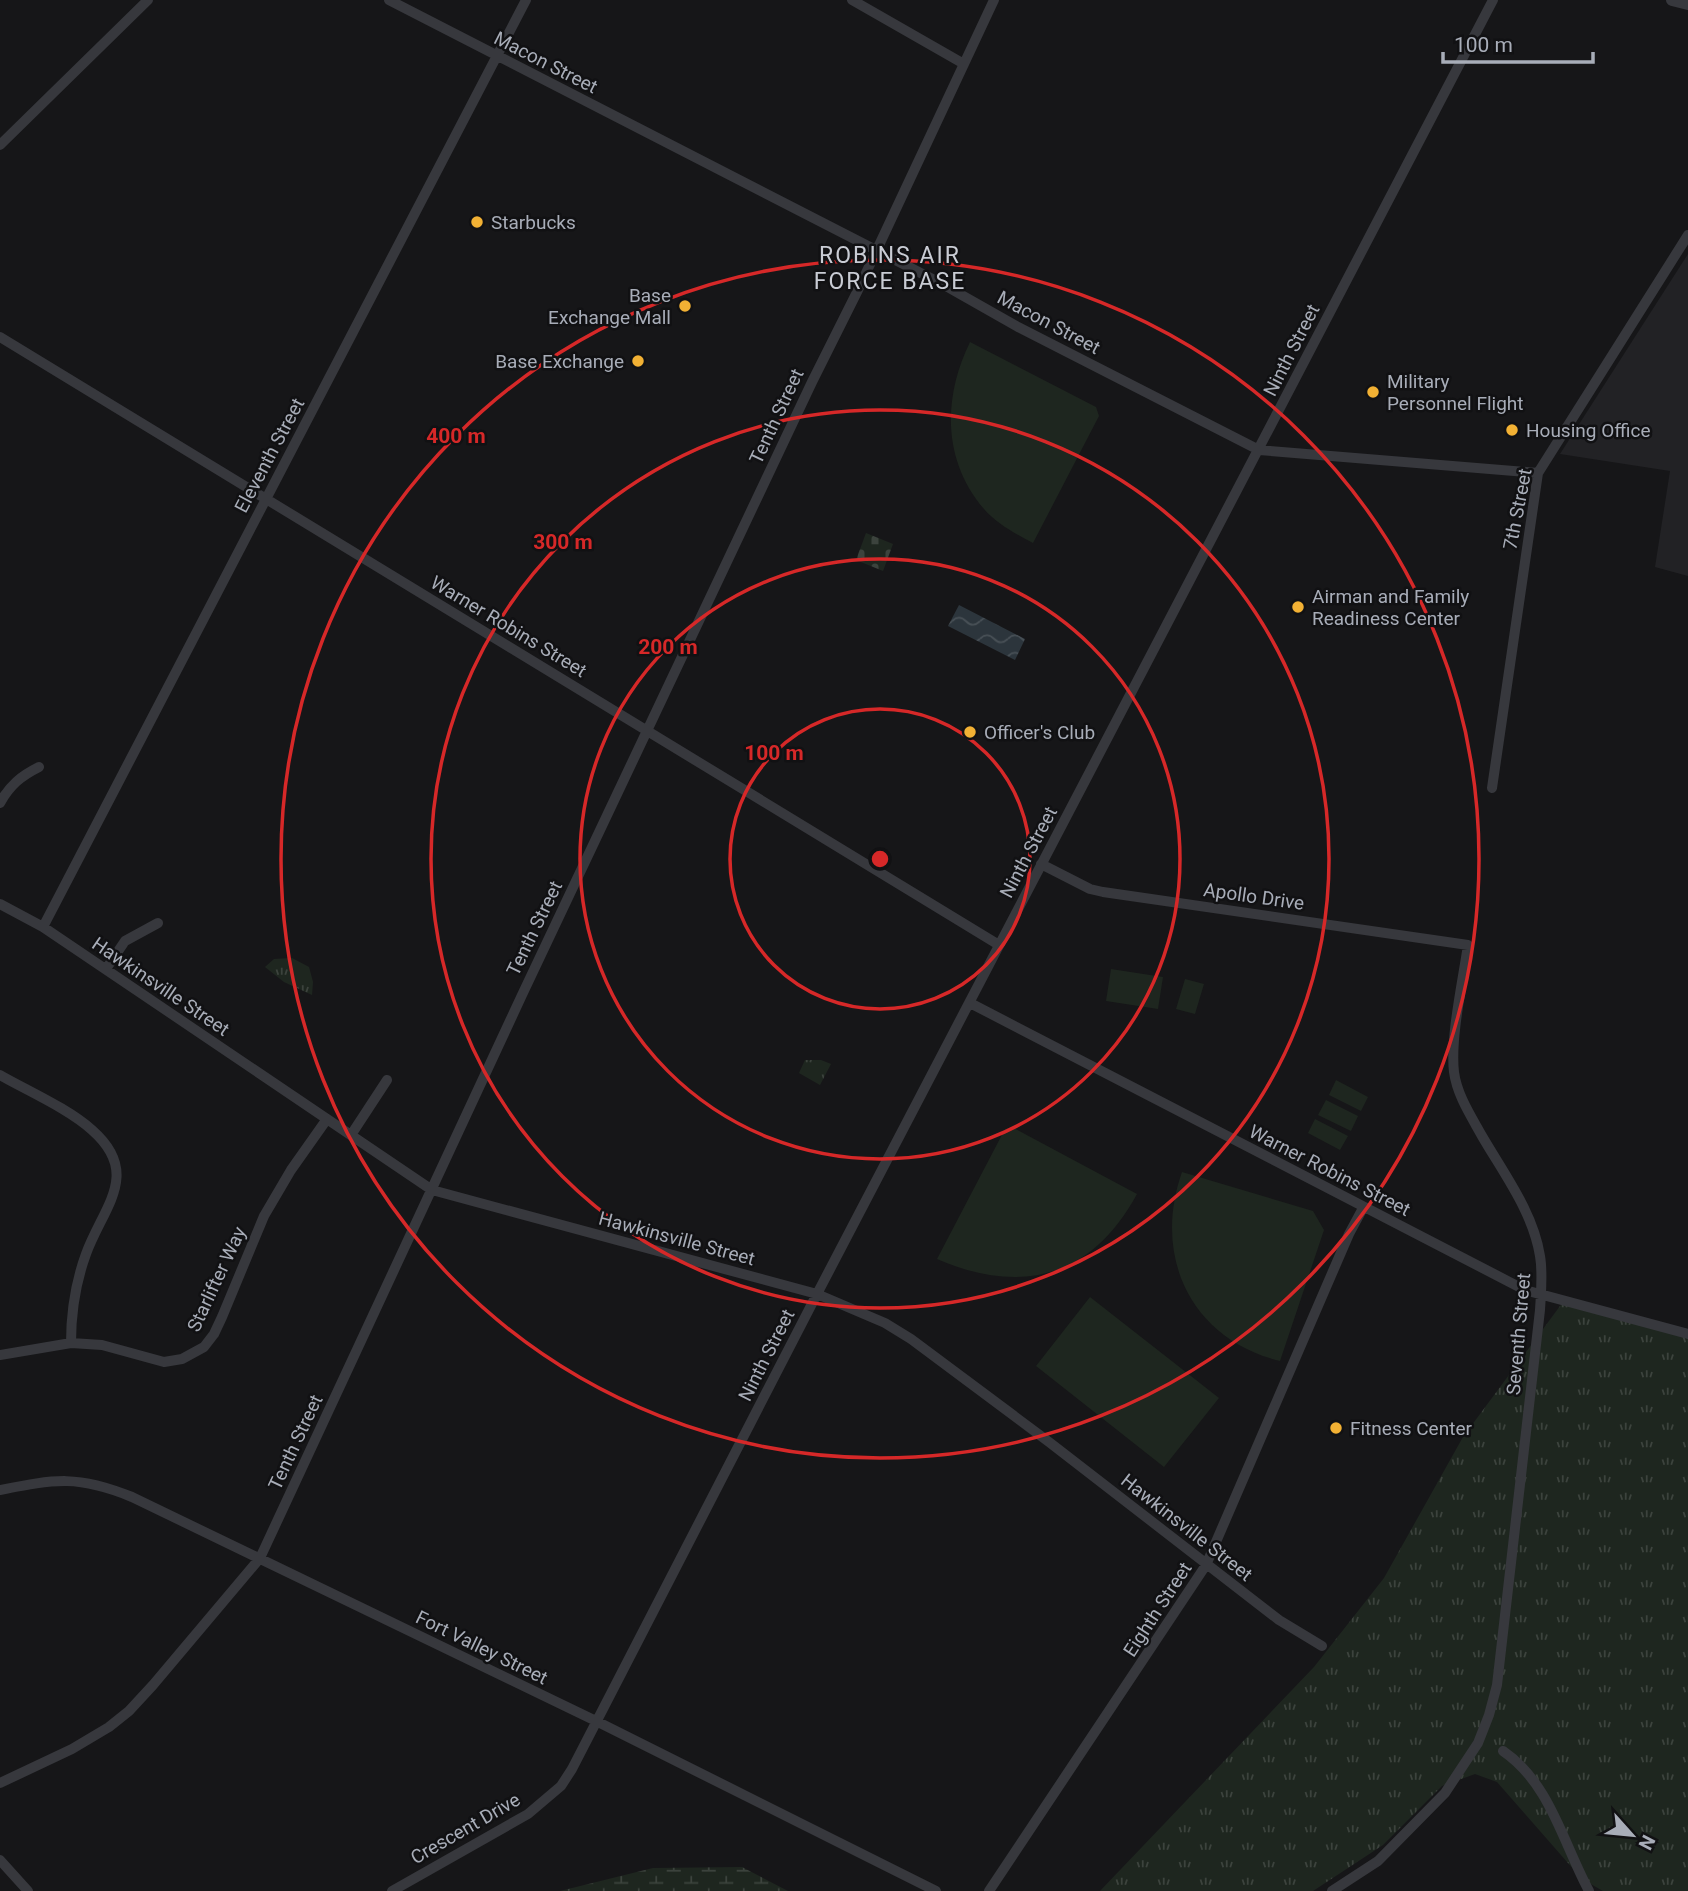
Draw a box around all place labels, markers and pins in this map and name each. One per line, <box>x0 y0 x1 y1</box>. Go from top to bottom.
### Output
place label: Starbucks <box>491 211 576 234</box>
marker: Starbucks <box>469 214 485 230</box>
place label: Base Exchange Mall <box>548 284 671 329</box>
marker: Base Exchange Mall <box>677 298 693 314</box>
place label: Base Exchange <box>495 350 624 373</box>
marker: Base Exchange <box>630 353 646 369</box>
place label: Military Personnel Flight <box>1387 370 1524 415</box>
marker: Military Personnel Flight <box>1365 384 1381 400</box>
place label: Housing Office <box>1526 419 1650 442</box>
marker: Housing Office <box>1504 422 1520 438</box>
place label: Airman and Family Readiness Center <box>1312 585 1469 630</box>
marker: Airman and Family Readiness Center <box>1290 599 1306 615</box>
place label: Officer's Club <box>984 721 1095 744</box>
marker: Officer's Club <box>962 724 978 740</box>
centre of rings <box>868 847 892 871</box>
place label: Fitness Center <box>1350 1417 1472 1440</box>
marker: Fitness Center <box>1328 1420 1344 1436</box>

